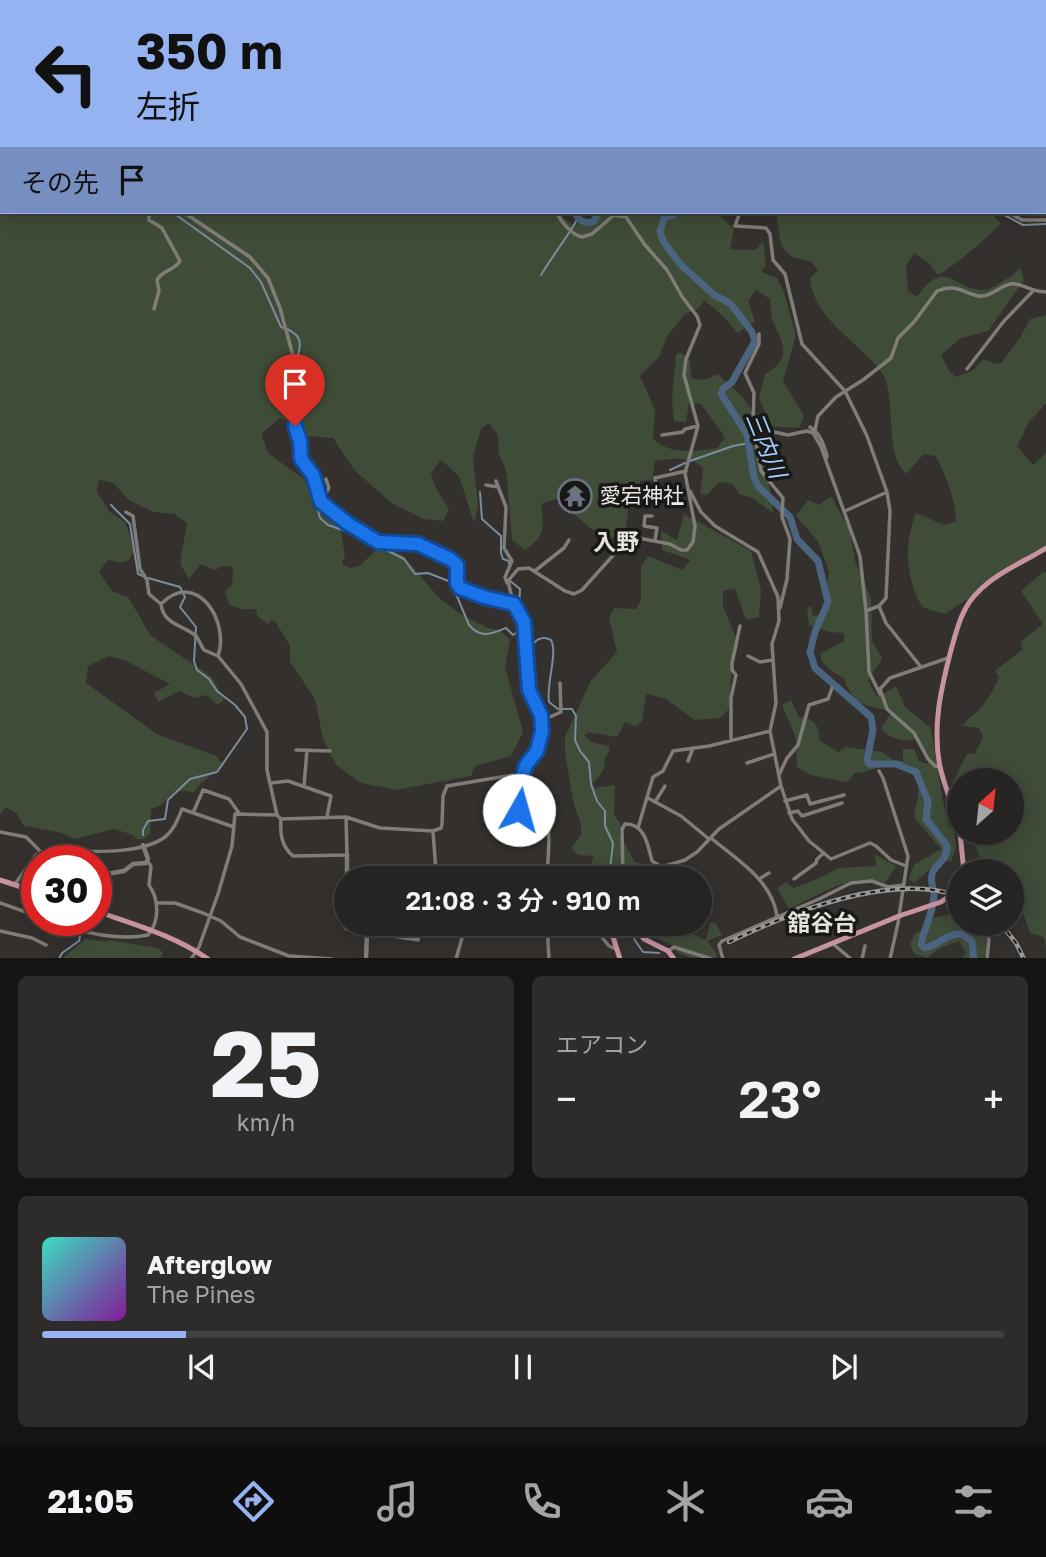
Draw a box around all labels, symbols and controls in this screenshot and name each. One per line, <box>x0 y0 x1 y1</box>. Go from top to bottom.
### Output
text: 350 m <box>136 21 283 80</box>
icon: left <box>21 28 112 119</box>
text: 左折 <box>136 87 200 125</box>
icon: arrive <box>113 161 151 199</box>
text: その先 <box>21 167 99 198</box>
pin <box>265 354 325 426</box>
icon: arrive <box>276 365 314 403</box>
water label: 三内川 <box>741 407 794 485</box>
temple icon: 愛宕神社 <box>556 477 594 515</box>
place label: 愛宕神社 <box>600 482 684 508</box>
district label: 入野 <box>593 527 639 555</box>
north arrow <box>947 768 1024 845</box>
map controls <box>947 768 1024 936</box>
position arrow <box>482 773 556 847</box>
speed limit sign: 30 <box>21 845 112 936</box>
button: layers <box>947 859 1024 936</box>
text: 21:08 · 3 分 · 910 m <box>405 885 641 916</box>
district label: 舘谷台 <box>788 908 857 936</box>
text: 25 <box>210 1008 322 1117</box>
text: エアコン <box>556 1030 648 1058</box>
text: 23° <box>739 1067 821 1129</box>
text: − <box>556 1076 577 1121</box>
text: + <box>983 1076 1004 1121</box>
text: km/h <box>237 1108 295 1136</box>
text: Afterglow <box>147 1249 272 1280</box>
text: The Pines <box>147 1280 255 1308</box>
icon: previous <box>183 1348 221 1386</box>
icon: pause <box>504 1348 542 1386</box>
icon: next <box>825 1348 863 1386</box>
icon: directions <box>229 1477 278 1526</box>
icon: music <box>373 1477 422 1526</box>
icon: phone <box>517 1477 566 1526</box>
icon: climate <box>661 1477 710 1526</box>
icon: car <box>805 1477 854 1526</box>
icon: filters <box>949 1477 998 1526</box>
text: 21:05 <box>48 1482 134 1520</box>

